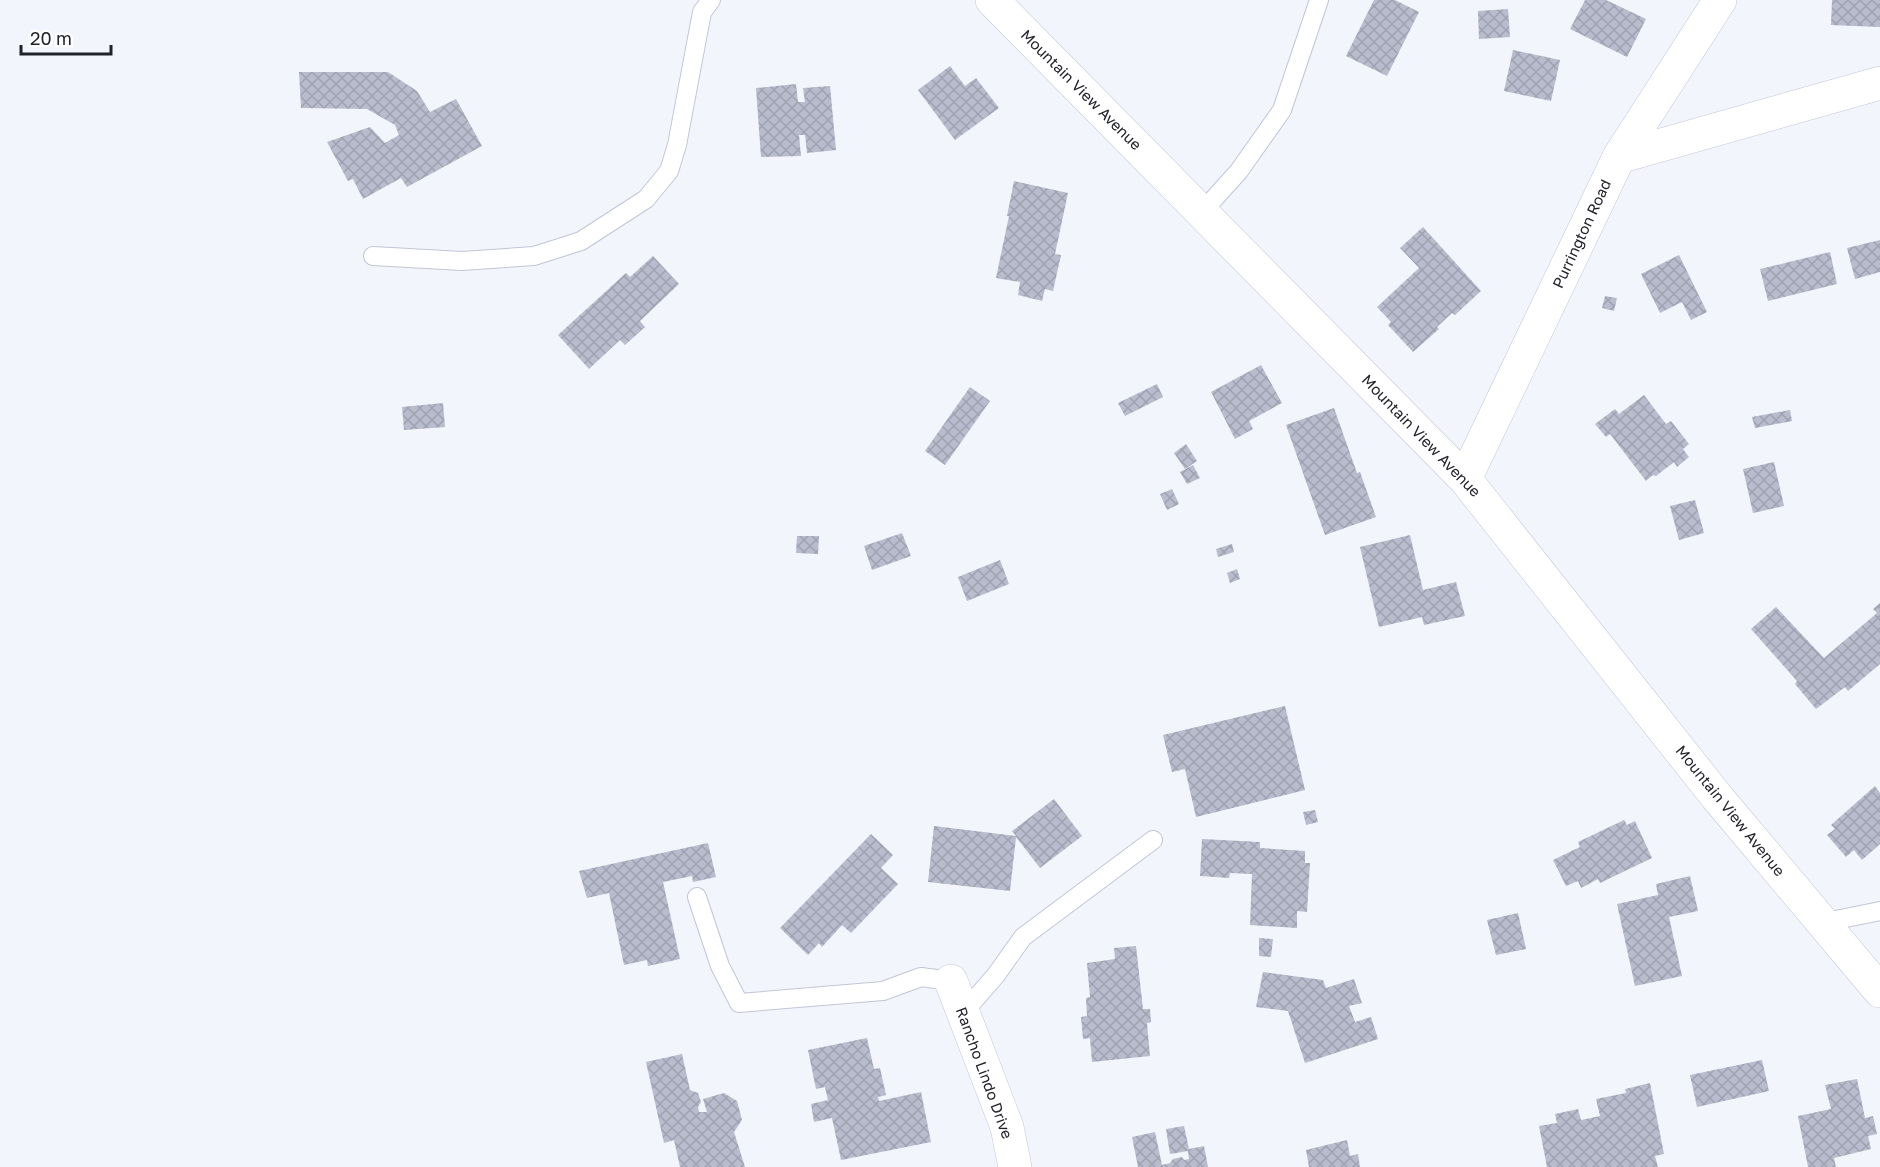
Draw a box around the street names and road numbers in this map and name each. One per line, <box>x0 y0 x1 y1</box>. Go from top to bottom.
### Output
street label: Mountain View Avenue <box>1018 25 1146 153</box>
street label: Purrington Road <box>1548 176 1614 291</box>
street label: Mountain View Avenue <box>1359 370 1485 500</box>
street label: Mountain View Avenue <box>1672 741 1789 880</box>
street label: Rancho Lindo Drive <box>953 1004 1017 1141</box>

